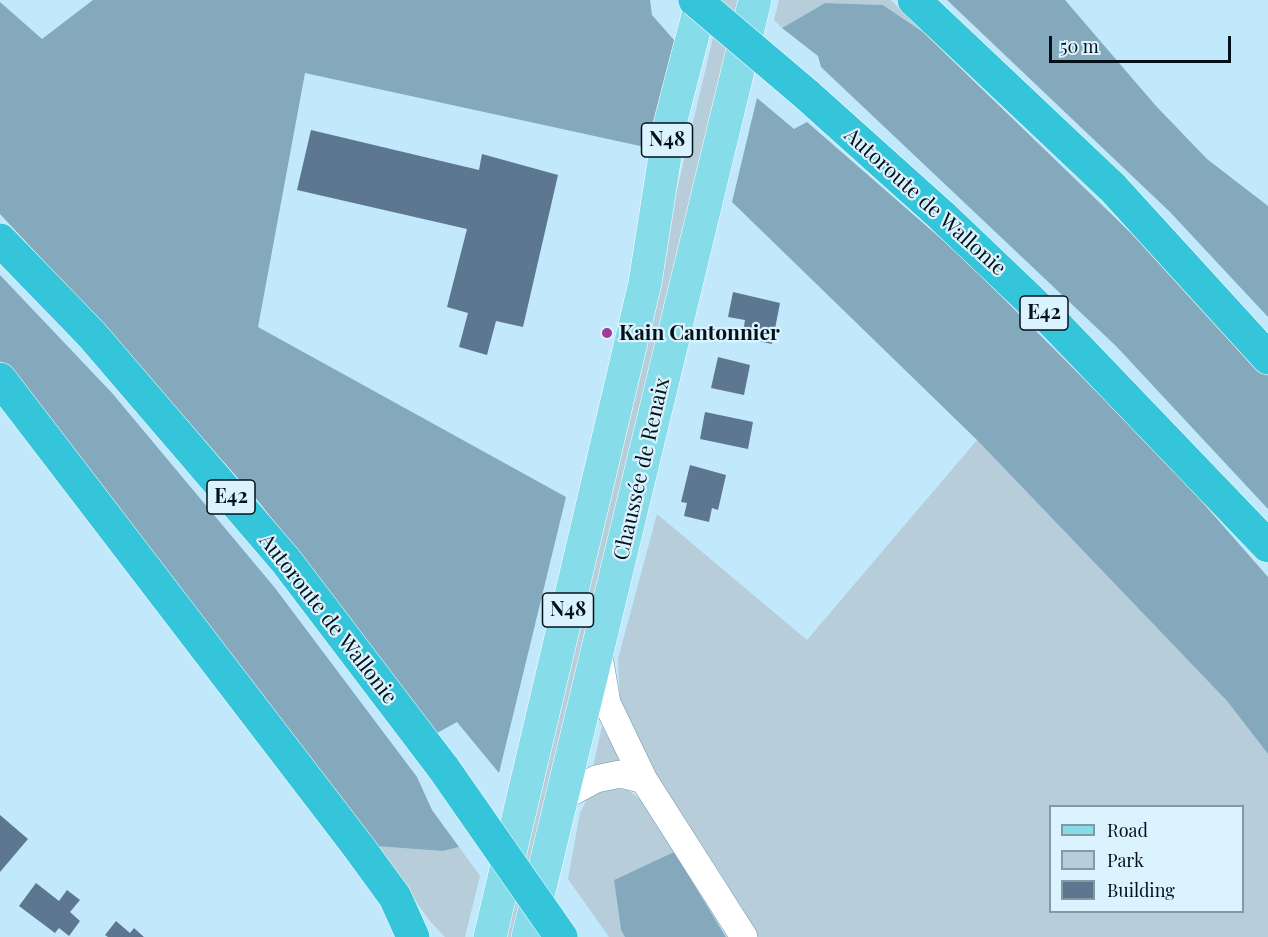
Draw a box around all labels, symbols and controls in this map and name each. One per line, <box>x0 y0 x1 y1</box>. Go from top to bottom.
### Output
scale bar <box>1052 24 1234 62</box>
text: 50 m <box>1060 34 1099 58</box>
road number: N48 <box>642 123 692 157</box>
street label: Autoroute de Wallonie <box>839 123 1011 281</box>
road number: E42 <box>1020 296 1068 330</box>
place label: Kain Cantonnier <box>619 320 780 346</box>
marker: Kain Cantonnier <box>600 326 614 340</box>
street label: Chaussée de Renaix <box>609 375 675 563</box>
road number: E42 <box>207 480 255 514</box>
street label: Autoroute de Wallonie <box>254 529 402 709</box>
road number: N48 <box>542 593 594 627</box>
legend <box>1049 805 1244 913</box>
text: Road <box>1107 818 1148 842</box>
text: Park <box>1107 848 1144 872</box>
text: Building <box>1107 878 1175 902</box>

